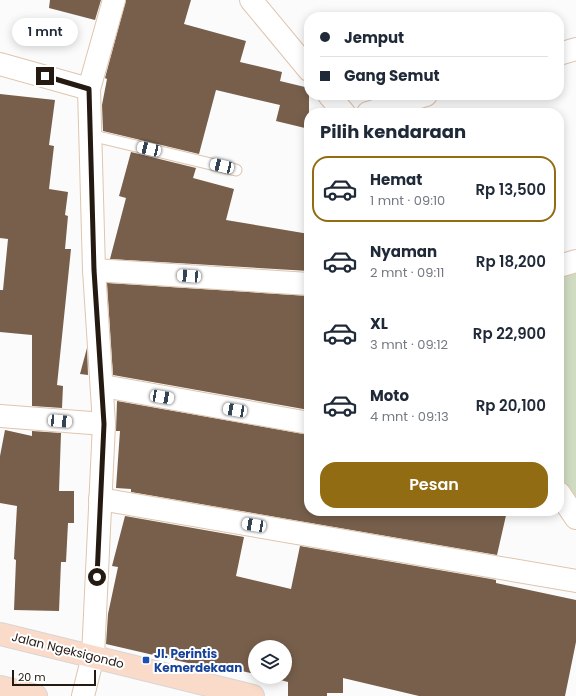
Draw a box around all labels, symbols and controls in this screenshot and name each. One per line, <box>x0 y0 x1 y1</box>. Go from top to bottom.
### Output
callout: 1 mnt <box>12 18 78 46</box>
text: 1 mnt <box>27 22 63 41</box>
text: Jemput <box>344 27 404 48</box>
text: Gang Semut <box>344 65 440 86</box>
route end <box>36 67 54 85</box>
text: Pilih kendaraan <box>320 119 466 144</box>
car <box>136 140 162 158</box>
car <box>209 157 235 175</box>
text: Hemat <box>370 169 422 190</box>
icon: car <box>322 171 358 207</box>
text: Rp 13,500 <box>475 179 546 200</box>
text: 1 mnt · 09:10 <box>370 191 445 210</box>
text: Nyaman <box>370 241 437 262</box>
icon: car <box>322 243 358 279</box>
text: Rp 18,200 <box>476 251 546 272</box>
text: 2 mnt · 09:11 <box>370 263 445 282</box>
car <box>177 269 201 283</box>
text: XL <box>370 313 388 334</box>
icon: car <box>322 315 358 351</box>
text: Rp 22,900 <box>473 323 546 344</box>
text: 3 mnt · 09:12 <box>370 335 448 354</box>
text: Moto <box>370 385 409 406</box>
icon: car <box>322 387 358 423</box>
car <box>149 389 175 405</box>
text: Rp 20,100 <box>476 395 546 416</box>
car <box>222 402 248 418</box>
text: 4 mnt · 09:13 <box>370 407 449 426</box>
car <box>48 414 72 428</box>
button: Pesan <box>320 462 548 508</box>
car <box>241 517 267 533</box>
route start <box>88 568 106 586</box>
street label: Jalan Ngeksigondo <box>10 628 126 672</box>
map controls <box>248 640 292 684</box>
button: layers <box>248 640 292 684</box>
place label: Jl. Perintis Kemerdekaan <box>154 645 242 676</box>
marker: Jl. Perintis Kemerdekaan <box>141 655 151 665</box>
scale bar <box>12 668 96 687</box>
text: 20 m <box>18 669 46 685</box>

